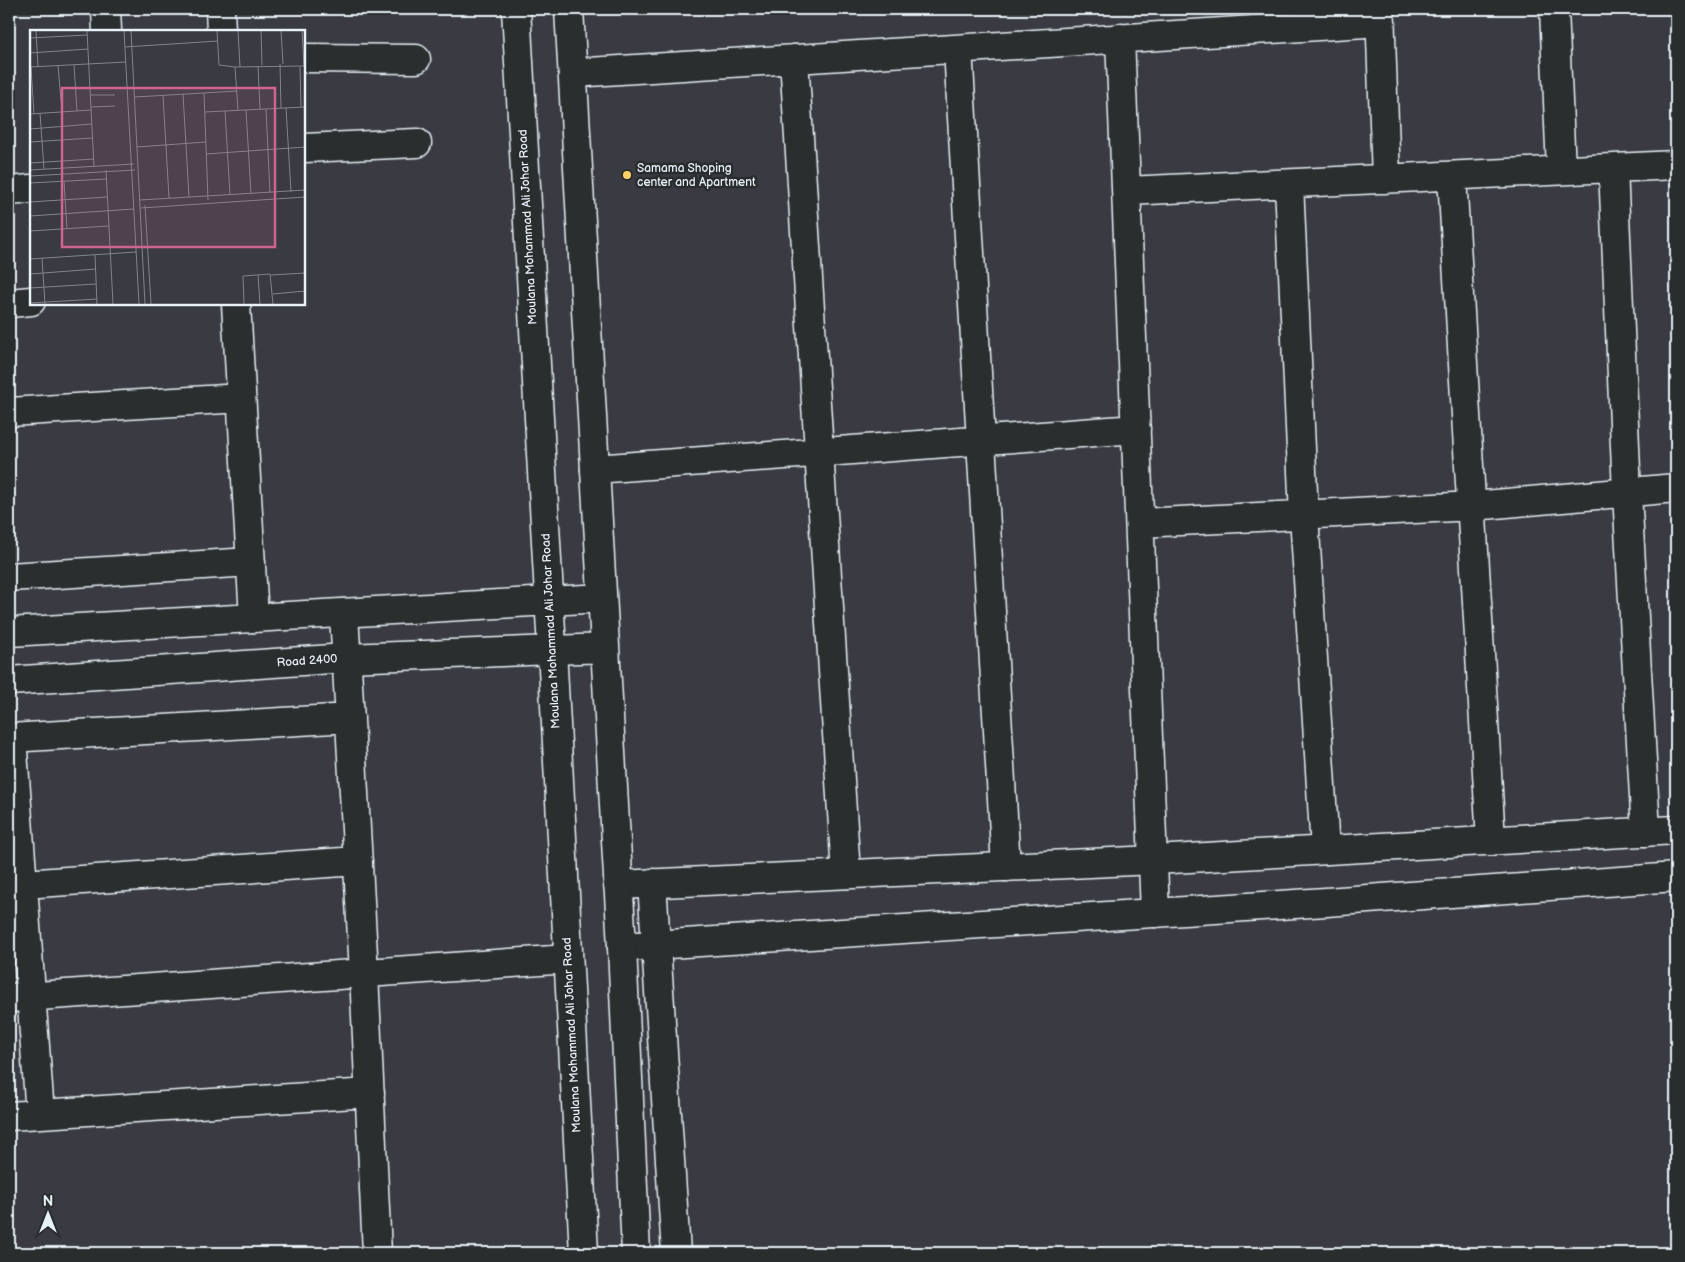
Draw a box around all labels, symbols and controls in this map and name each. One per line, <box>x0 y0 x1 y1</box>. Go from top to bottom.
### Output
inset map <box>30 30 305 305</box>
street label: Moulana Mohammad Ali Johar Road <box>515 129 541 325</box>
place label: Samama Shoping center and Apartment <box>637 161 756 190</box>
marker: Samama Shoping center and Apartment <box>621 169 633 181</box>
street label: Moulana Mohammad Ali Johar Road <box>538 533 564 729</box>
street label: Road 2400 <box>276 651 338 671</box>
street label: Moulana Mohammad Ali Johar Road <box>559 937 585 1133</box>
north arrow <box>22 1190 72 1240</box>
text: N <box>43 1193 53 1210</box>

